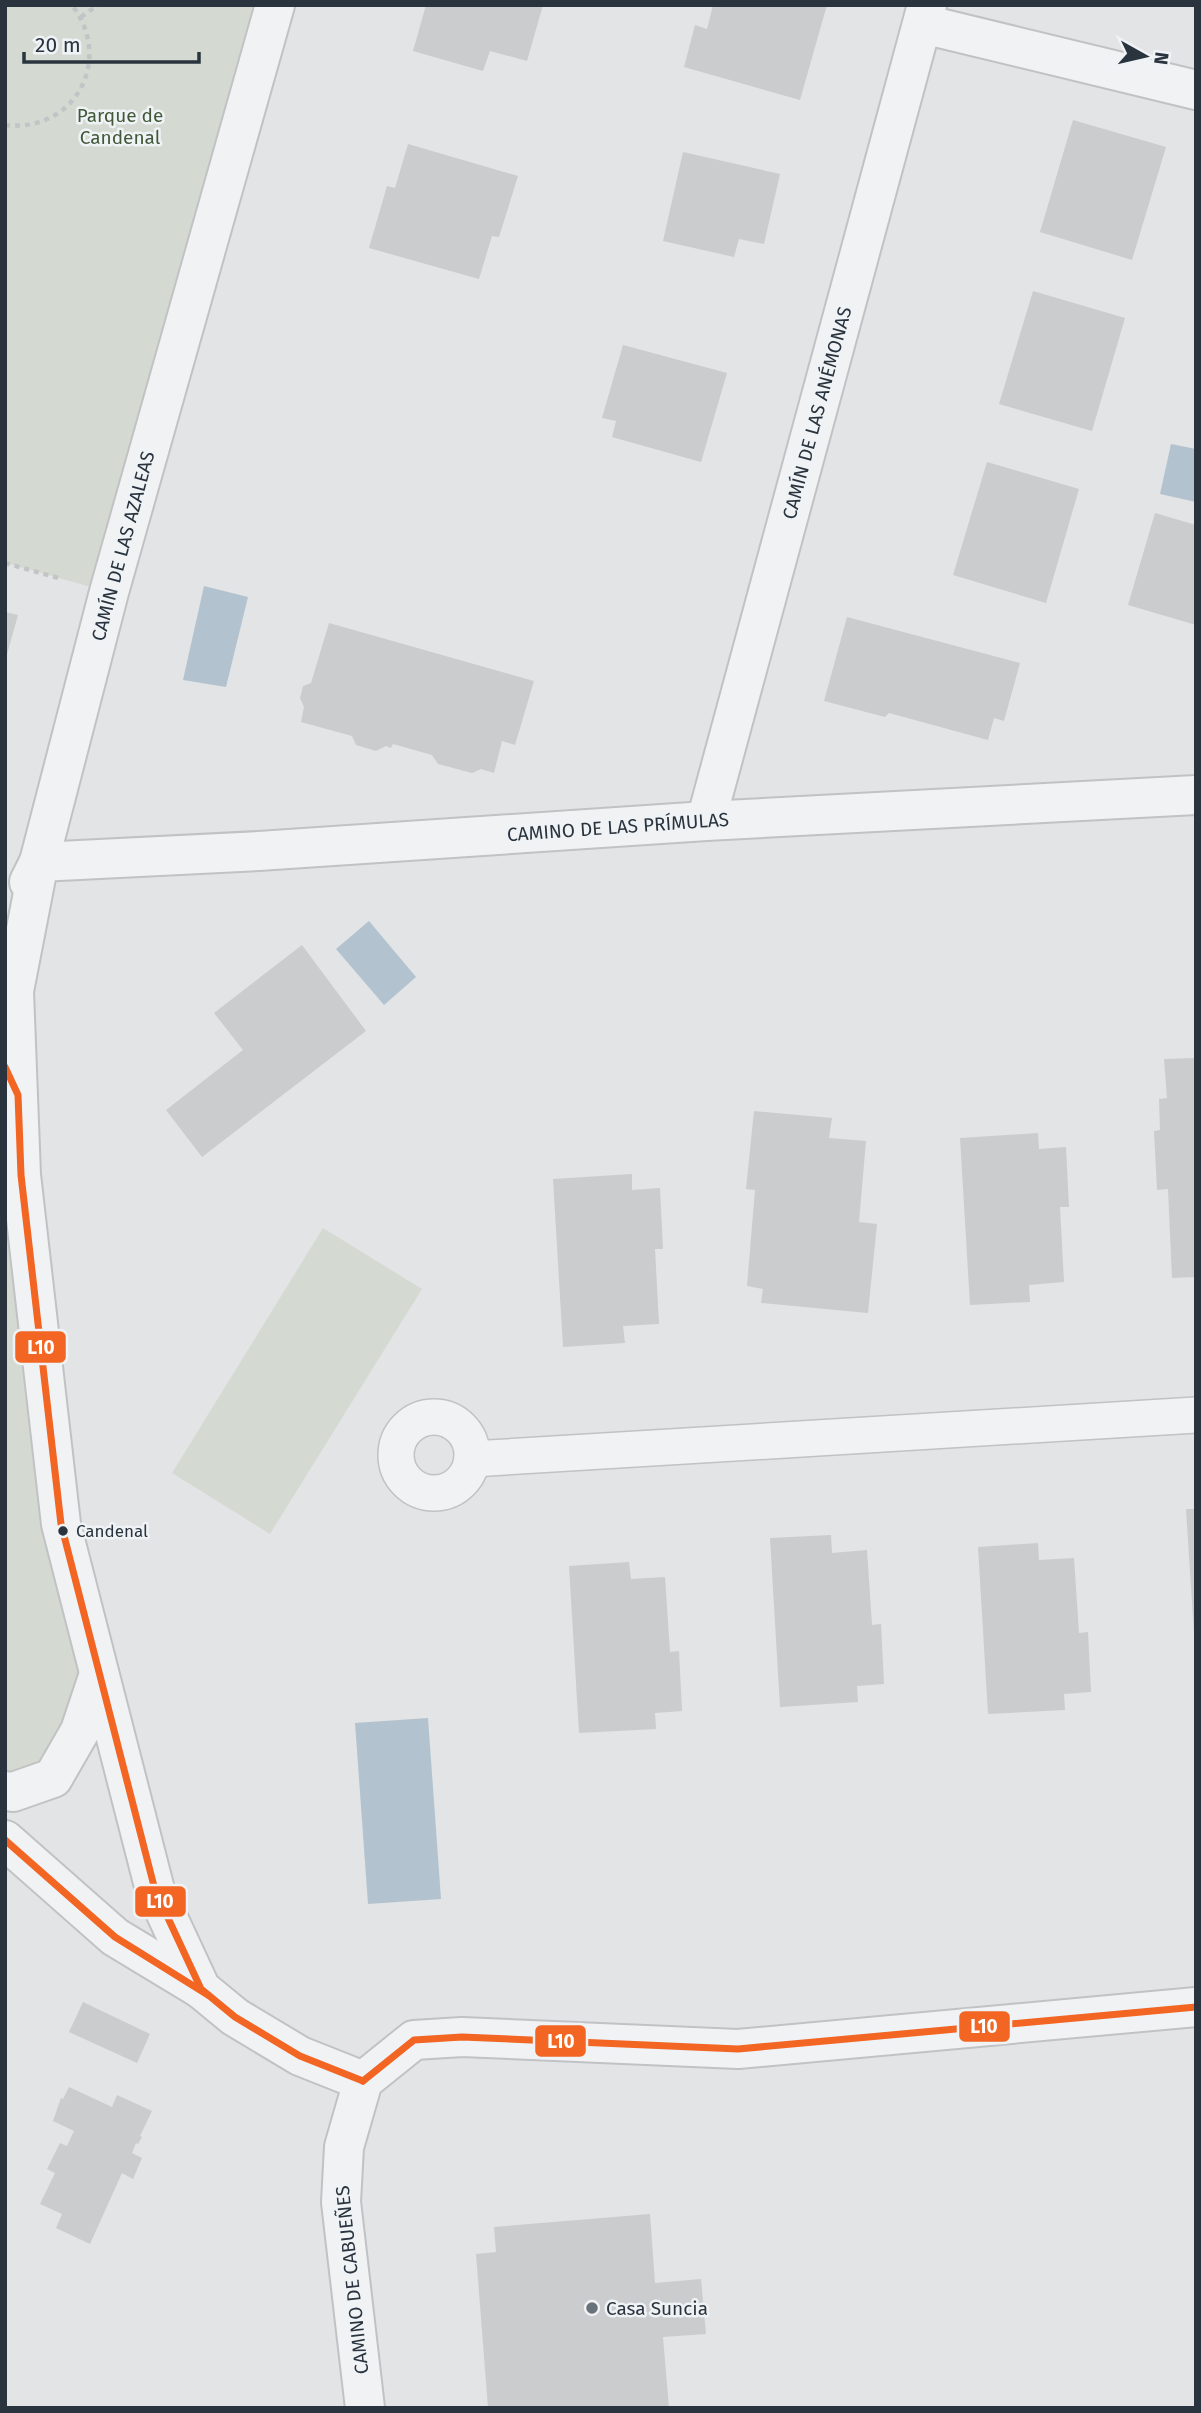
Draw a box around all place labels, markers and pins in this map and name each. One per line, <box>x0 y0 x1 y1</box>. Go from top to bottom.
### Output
place label: Candenal <box>76 1521 148 1542</box>
marker: Candenal <box>56 1524 70 1538</box>
place label: Casa Suncia <box>606 2297 708 2320</box>
marker: Casa Suncia <box>584 2300 600 2316</box>

